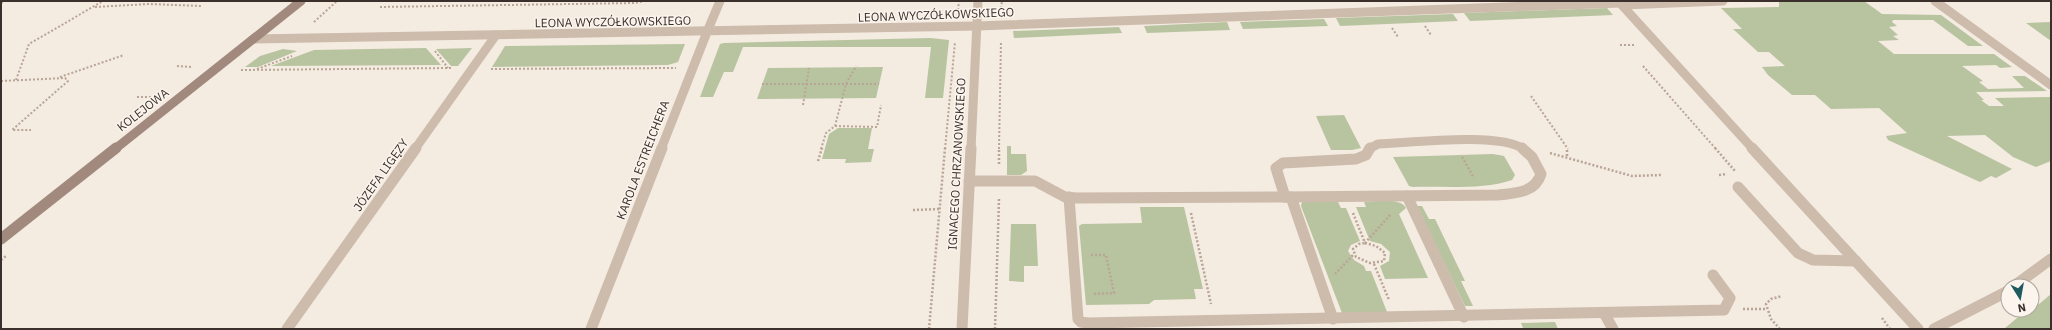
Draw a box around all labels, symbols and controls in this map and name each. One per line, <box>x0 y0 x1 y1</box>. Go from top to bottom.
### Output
street label: LEONA WYCZÓŁKOWSKIEGO <box>857 4 1014 25</box>
street label: LEONA WYCZÓŁKOWSKIEGO <box>535 13 691 30</box>
street label: IGNACEGO CHRZANOWSKIEGO <box>944 77 969 250</box>
street label: KOLEJOWA <box>114 85 172 134</box>
street label: KAROLA ESTREICHERA <box>613 98 672 222</box>
street label: JÓZEFA LIGĘZY <box>350 135 411 214</box>
north arrow <box>2000 278 2040 318</box>
text: N <box>2017 300 2027 315</box>

